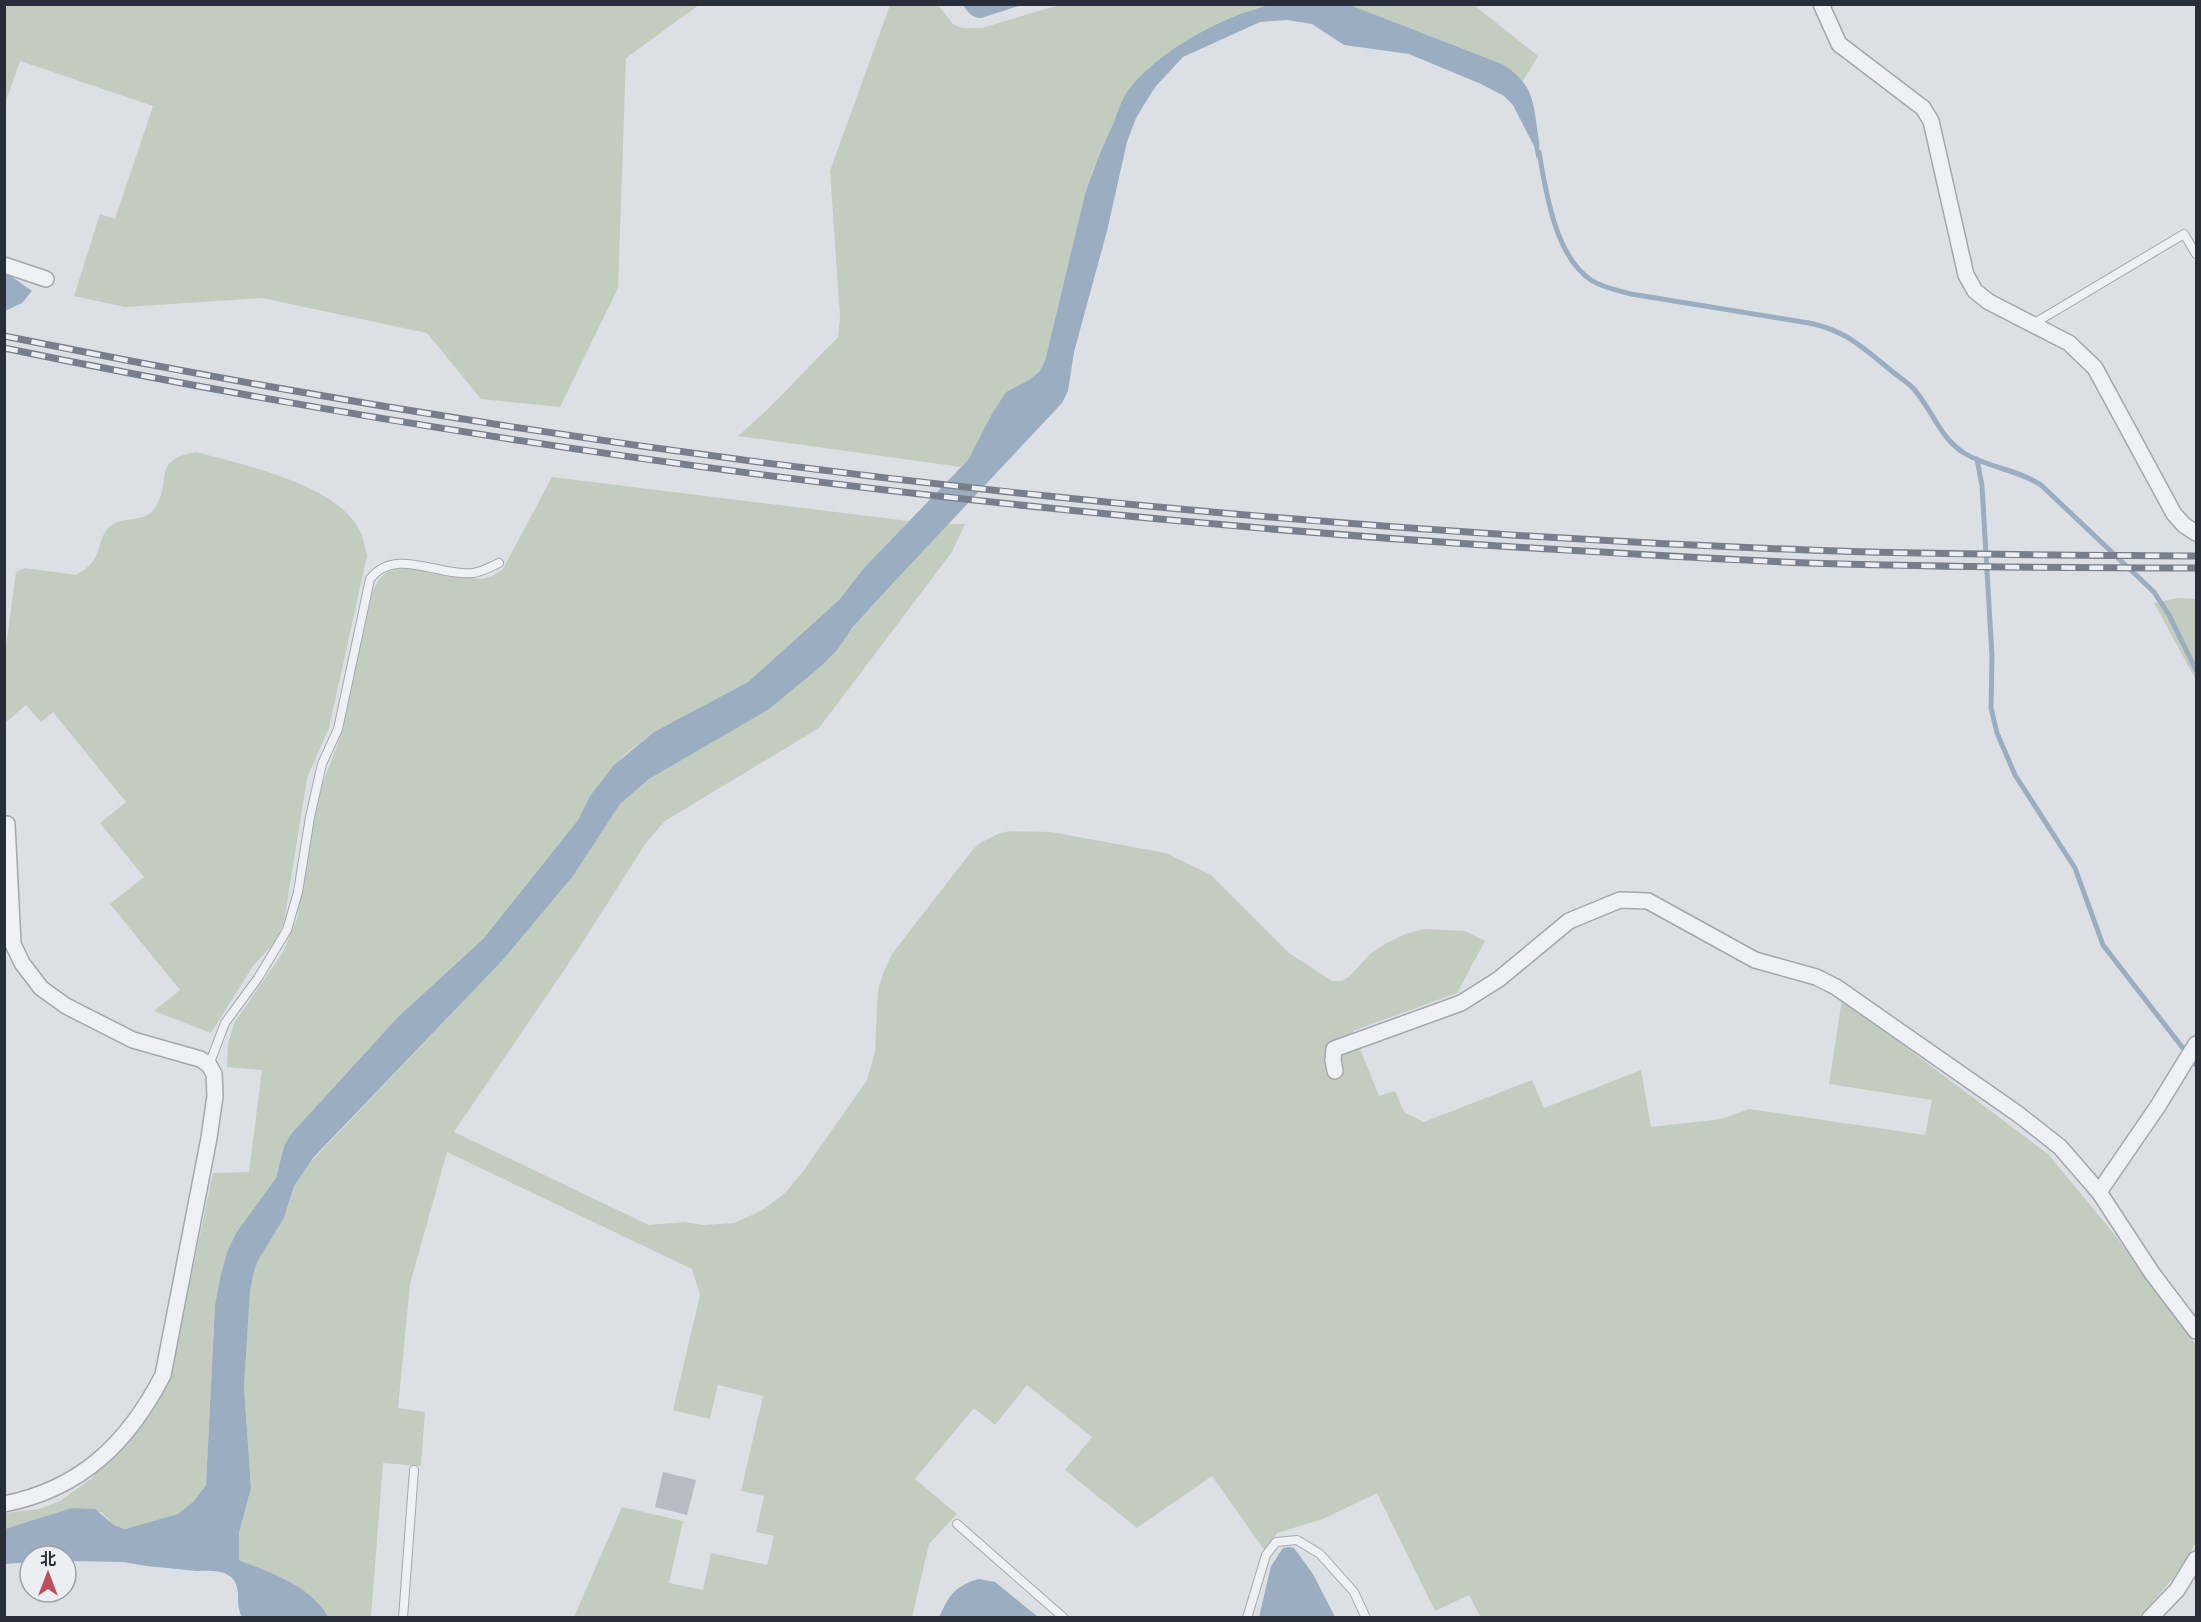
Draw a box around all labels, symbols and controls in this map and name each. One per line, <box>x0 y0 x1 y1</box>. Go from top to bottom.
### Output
north arrow <box>18 1544 78 1604</box>
text: 北 <box>40 1550 56 1570</box>

